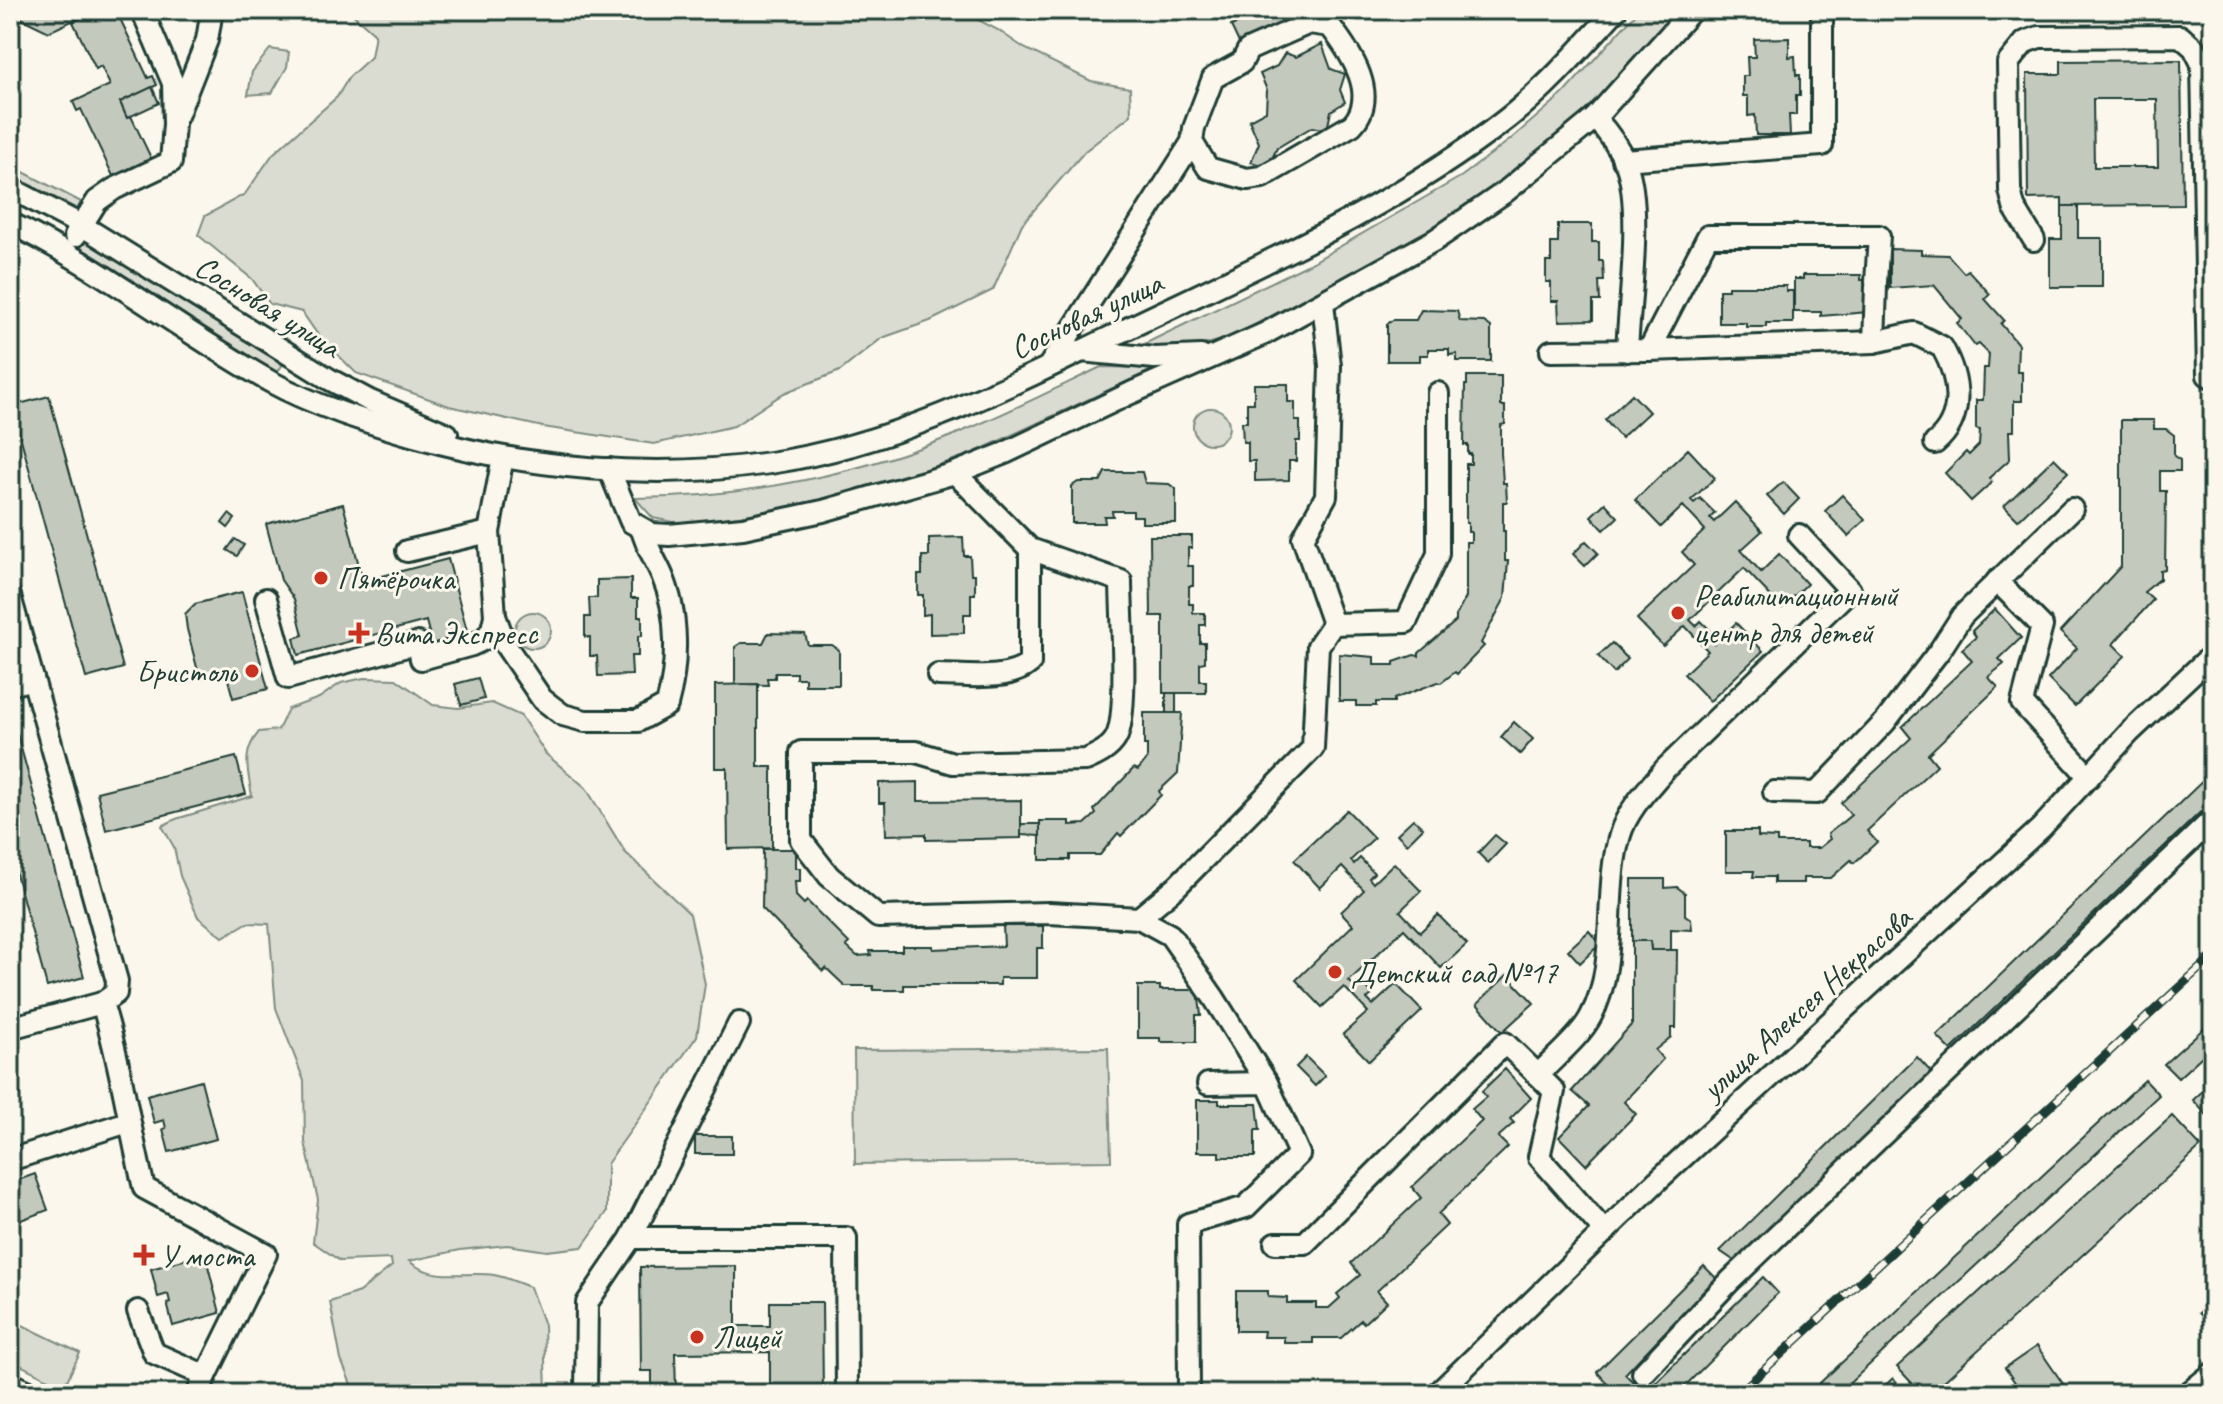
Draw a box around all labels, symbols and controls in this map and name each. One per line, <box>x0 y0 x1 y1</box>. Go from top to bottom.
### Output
street label: Сосновая улица <box>187 246 350 368</box>
street label: Сосновая улица <box>1003 261 1171 369</box>
place label: Пятёрочка <box>337 558 456 599</box>
marker: Пятёрочка <box>312 569 330 587</box>
place label: Реабилитационный центр для детей <box>1694 575 1900 653</box>
marker: Реабилитационный центр для детей <box>1669 604 1687 622</box>
place label: Вита Экспресс <box>375 613 539 654</box>
marker: Вита Экспресс <box>350 624 368 642</box>
place label: Бристоль <box>136 651 238 692</box>
marker: Бристоль <box>243 662 261 680</box>
street label: улица Алексея Некрасова <box>1691 897 1922 1110</box>
place label: Детский сад №17 <box>1351 952 1559 993</box>
marker: Детский сад №17 <box>1326 963 1344 981</box>
place label: У моста <box>160 1235 256 1276</box>
marker: У моста <box>135 1246 153 1264</box>
place label: Лицей <box>713 1317 783 1358</box>
marker: Лицей <box>688 1328 706 1346</box>

